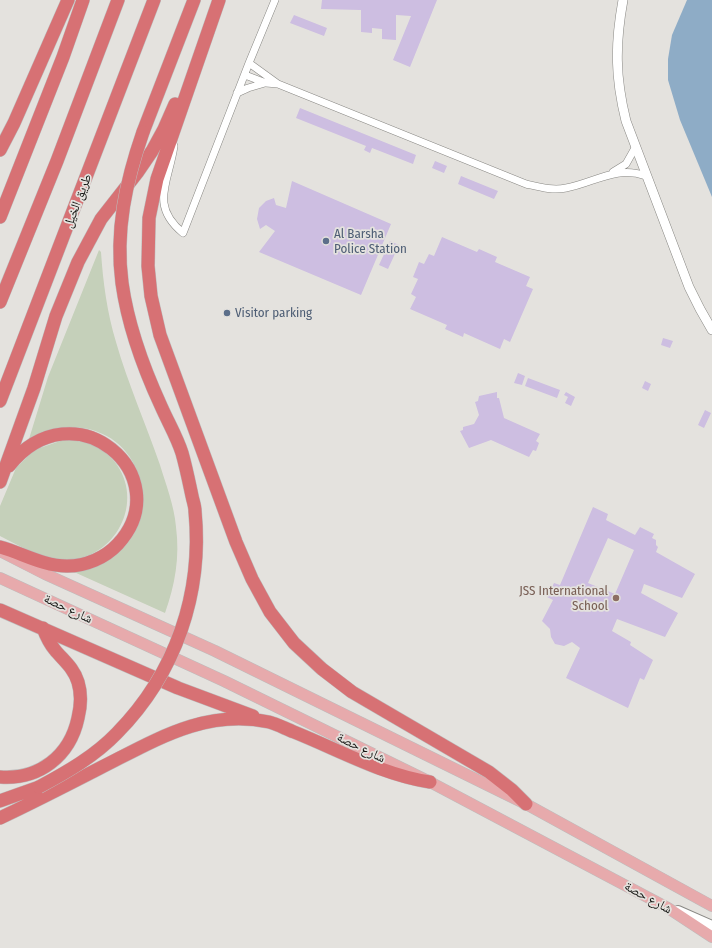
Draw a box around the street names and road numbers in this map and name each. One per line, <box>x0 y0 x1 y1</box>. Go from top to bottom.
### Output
street label: طريق الخيل <box>61 172 95 230</box>
street label: شارع حصة <box>41 591 95 627</box>
street label: شارع حصة <box>334 730 388 766</box>
street label: شارع حصة <box>621 879 675 917</box>

